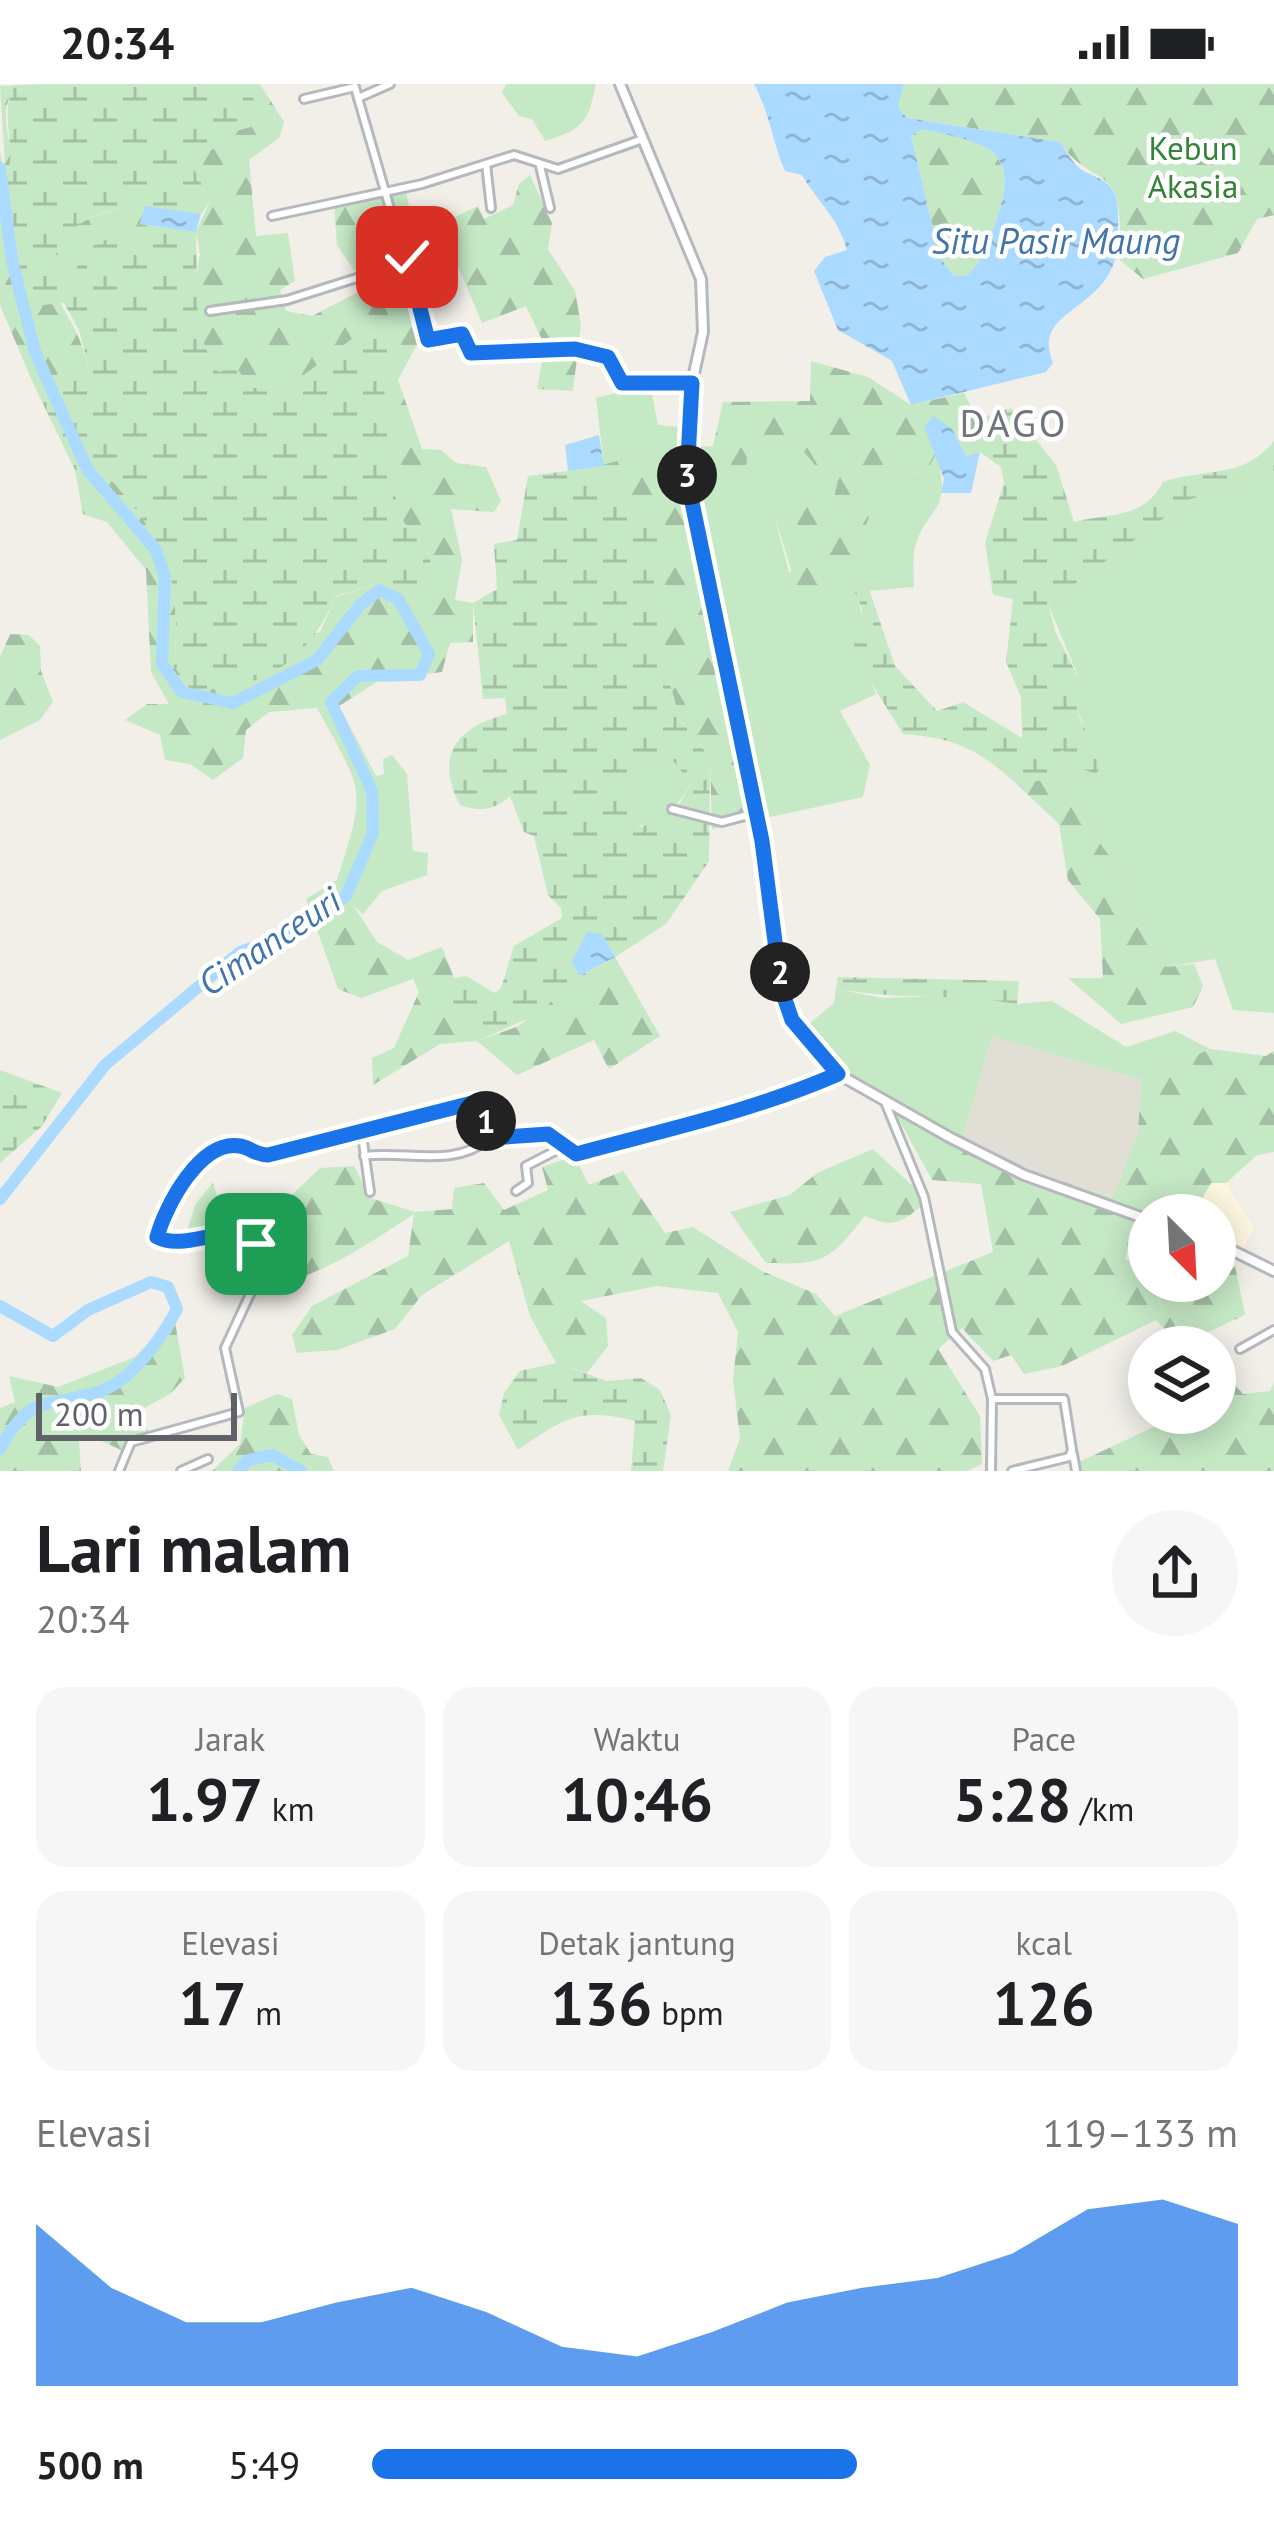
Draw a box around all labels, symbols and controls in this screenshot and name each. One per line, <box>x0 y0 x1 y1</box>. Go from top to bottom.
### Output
text: 20:34 <box>60 13 174 71</box>
park label: Kebun Akasia <box>1148 126 1238 207</box>
pin <box>356 206 458 308</box>
water label: Situ Pasir Maung <box>932 217 1180 264</box>
icon: check <box>374 224 440 290</box>
district label: DAGO <box>960 397 1068 448</box>
pin: 3 <box>657 445 717 505</box>
text: 3 <box>678 453 696 496</box>
water label: Cimanceuri <box>189 875 351 1006</box>
pin: 2 <box>750 942 810 1002</box>
text: 2 <box>771 950 789 993</box>
pin: 1 <box>456 1091 516 1151</box>
text: 1 <box>477 1099 495 1142</box>
pin <box>205 1193 307 1295</box>
north arrow <box>1128 1194 1236 1302</box>
map controls <box>1128 1194 1236 1434</box>
icon: arrive <box>223 1211 289 1277</box>
button: layers <box>1128 1326 1236 1434</box>
scale bar <box>36 1387 237 1440</box>
text: 200 m <box>54 1392 144 1435</box>
text: Lari malam <box>36 1505 351 1590</box>
button: share <box>1112 1510 1238 1636</box>
text: 20:34 <box>36 1593 130 1644</box>
text: Jarak <box>196 1717 265 1760</box>
text: Waktu <box>593 1717 681 1760</box>
text: Pace <box>1011 1717 1076 1760</box>
text: 1.97 <box>146 1760 263 1838</box>
text: 10:46 <box>561 1760 713 1838</box>
text: 5:28 <box>953 1760 1071 1838</box>
text: km <box>263 1787 314 1830</box>
text: /km <box>1071 1787 1134 1830</box>
text: Elevasi <box>181 1921 280 1964</box>
text: Detak jantung <box>538 1921 736 1964</box>
text: kcal <box>1016 1921 1072 1964</box>
text: 17 <box>179 1964 247 2042</box>
text: 136 <box>550 1964 652 2042</box>
text: 126 <box>993 1964 1095 2042</box>
text: m <box>247 1991 282 2034</box>
text: bpm <box>652 1991 724 2034</box>
text: Elevasi <box>36 2107 152 2158</box>
text: 119–133 m <box>1043 2107 1238 2158</box>
text: 500 m <box>36 2439 144 2490</box>
text: 5:49 <box>228 2439 300 2490</box>

